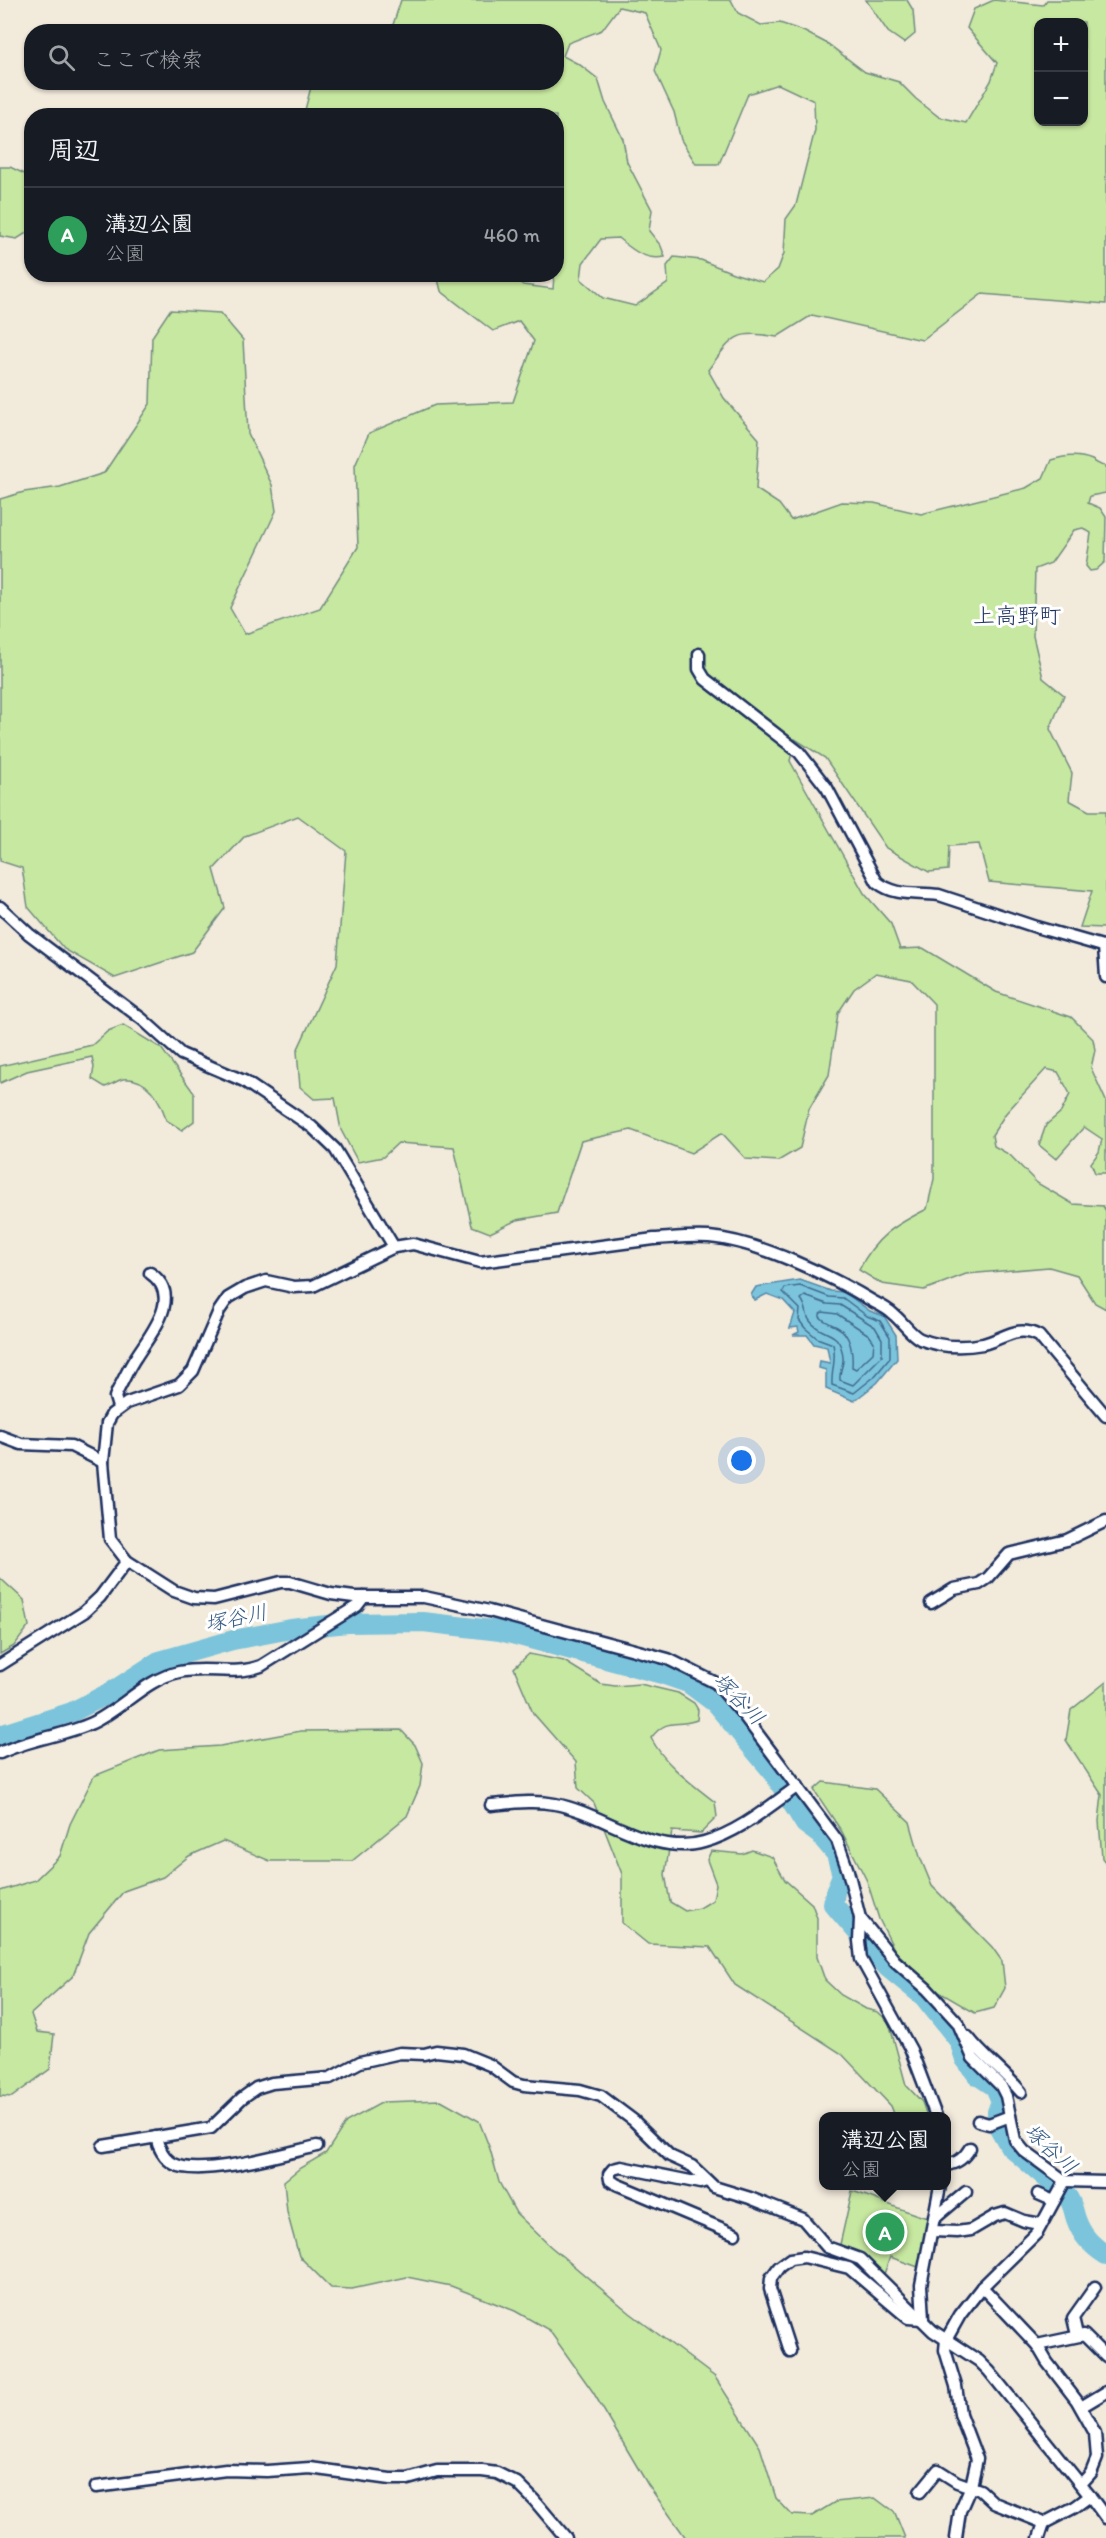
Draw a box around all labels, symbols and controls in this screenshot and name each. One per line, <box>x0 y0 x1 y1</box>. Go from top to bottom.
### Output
map controls <box>1034 18 1088 126</box>
button: + <box>1034 18 1088 72</box>
search box <box>24 24 564 90</box>
icon: search <box>45 41 78 74</box>
text: ここで検索 <box>93 46 203 73</box>
button: − <box>1034 72 1088 126</box>
text: 周辺 <box>48 134 100 166</box>
text: 溝辺公園 <box>105 210 193 237</box>
text: A <box>61 223 74 247</box>
text: 460 m <box>484 223 540 247</box>
text: 公園 <box>105 241 145 265</box>
district label: 上高野町 <box>973 602 1061 629</box>
your location <box>727 1446 756 1475</box>
water label: 塚谷川 <box>202 1599 269 1636</box>
water label: 塚谷川 <box>708 1667 770 1730</box>
popup <box>819 2112 951 2190</box>
water label: 塚谷川 <box>1020 2118 1083 2179</box>
text: 溝辺公園 <box>841 2126 929 2153</box>
text: 公園 <box>841 2157 881 2181</box>
pin: A <box>866 2210 904 2254</box>

